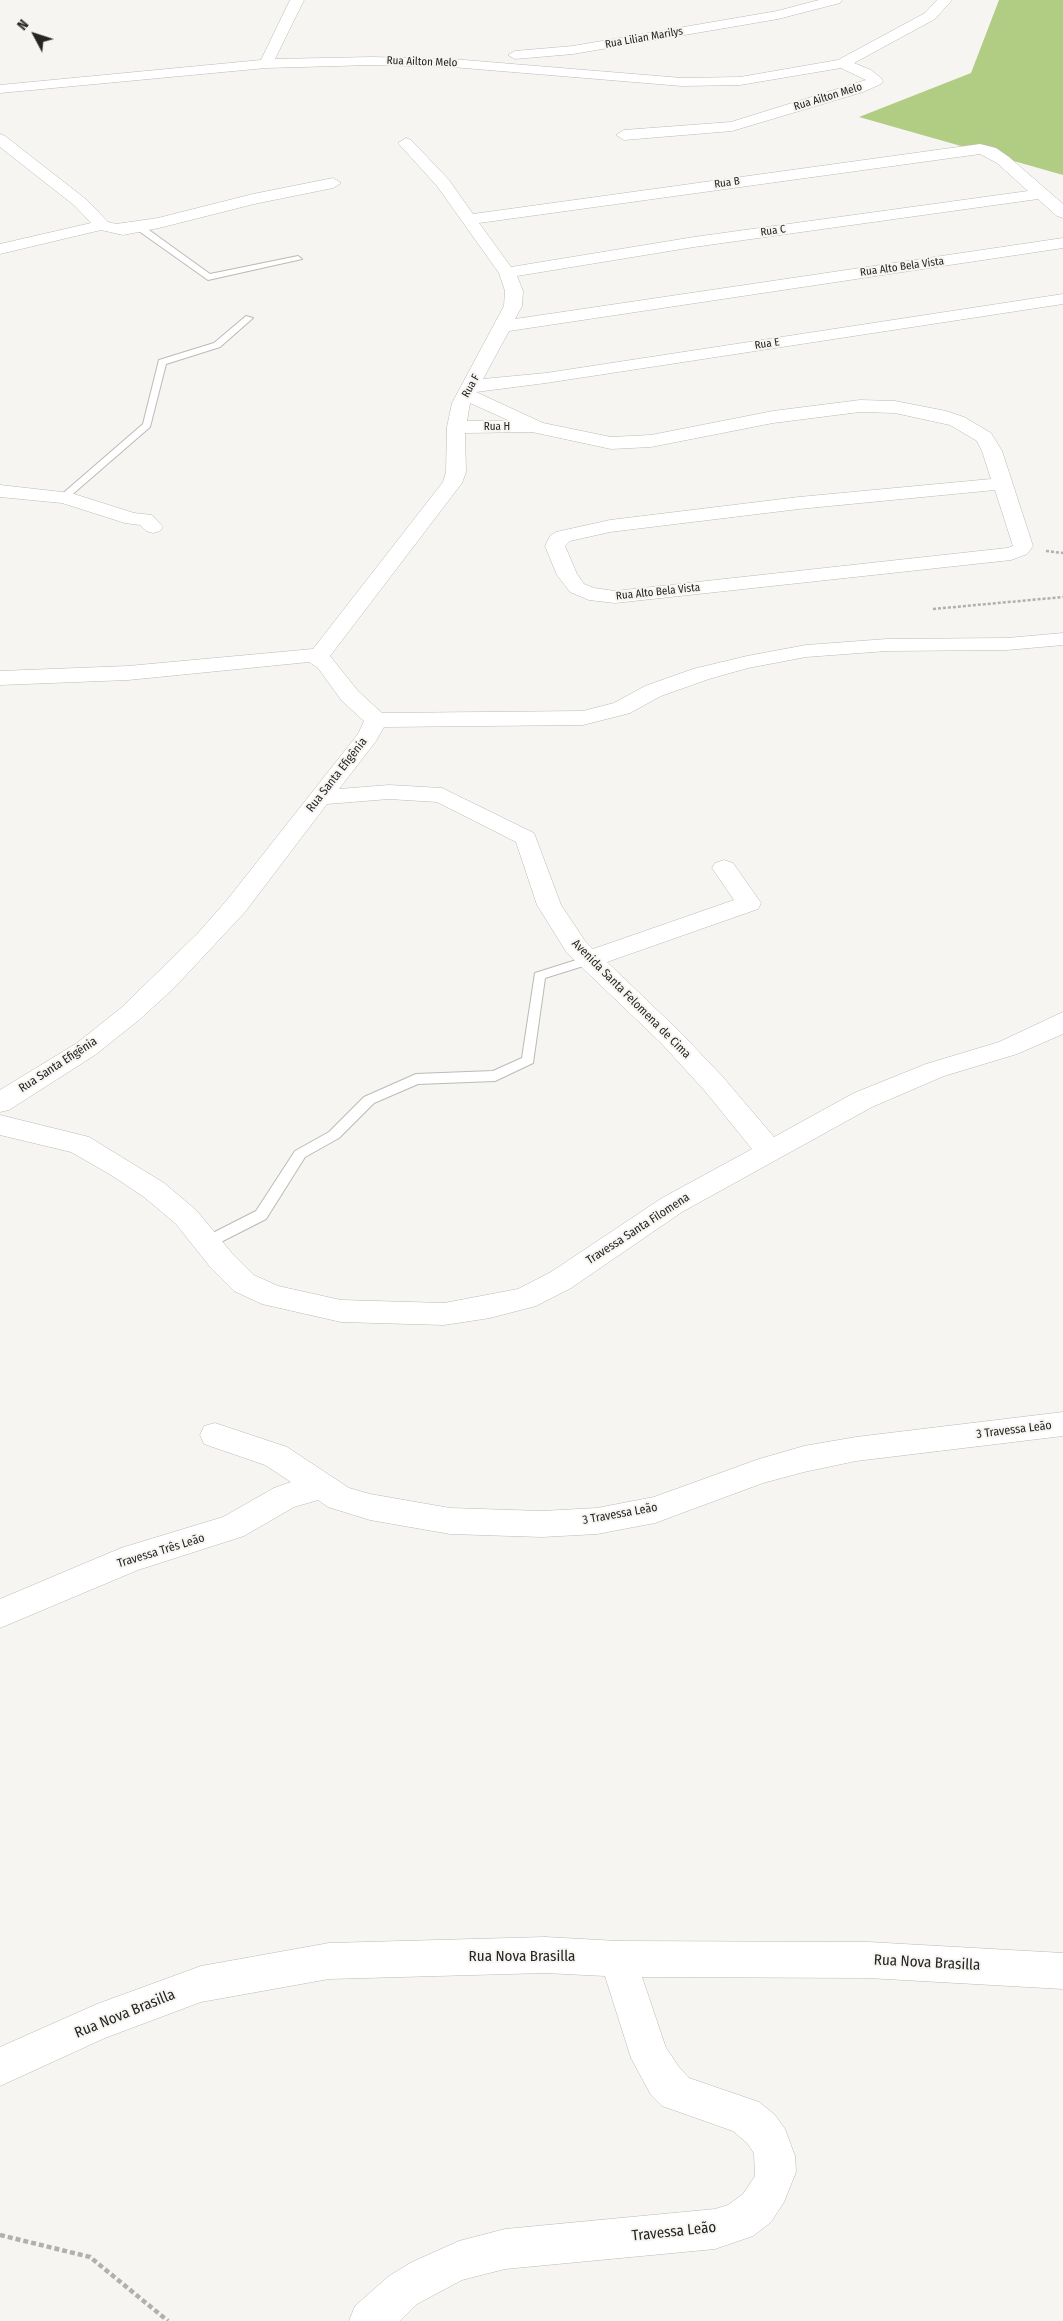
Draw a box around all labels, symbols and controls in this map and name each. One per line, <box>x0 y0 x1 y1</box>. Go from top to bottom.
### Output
north arrow <box>10 10 60 60</box>
text: N <box>14 16 32 34</box>
street label: Rua Lilian Marilys <box>604 25 684 51</box>
street label: Rua Ailton Melo <box>386 54 458 70</box>
street label: Rua Ailton Melo <box>792 80 864 114</box>
street label: Rua B <box>713 175 741 191</box>
street label: Rua C <box>760 223 786 239</box>
street label: Rua Alto Bela Vista <box>859 255 945 279</box>
street label: Rua E <box>754 336 780 352</box>
street label: Rua F <box>459 372 483 400</box>
street label: Rua H <box>484 420 510 434</box>
street label: Rua Alto Bela Vista <box>615 581 701 603</box>
street label: Rua Santa Efigênia <box>303 735 371 815</box>
street label: Avenida Santa Felomena de Cima <box>568 936 694 1062</box>
street label: Rua Santa Efigênia <box>16 1034 100 1096</box>
street label: Travessa Santa Filomena <box>584 1190 692 1268</box>
street label: 3 Travessa Leão <box>975 1418 1053 1442</box>
street label: 3 Travessa Leão <box>581 1500 659 1528</box>
street label: Travessa Três Leão <box>116 1531 206 1571</box>
street label: Rua Nova Brasilla <box>469 1948 575 1966</box>
street label: Rua Nova Brasilla <box>873 1951 981 1975</box>
street label: Rua Nova Brasilla <box>72 1986 178 2042</box>
street label: Travessa Leão <box>631 2219 717 2245</box>

